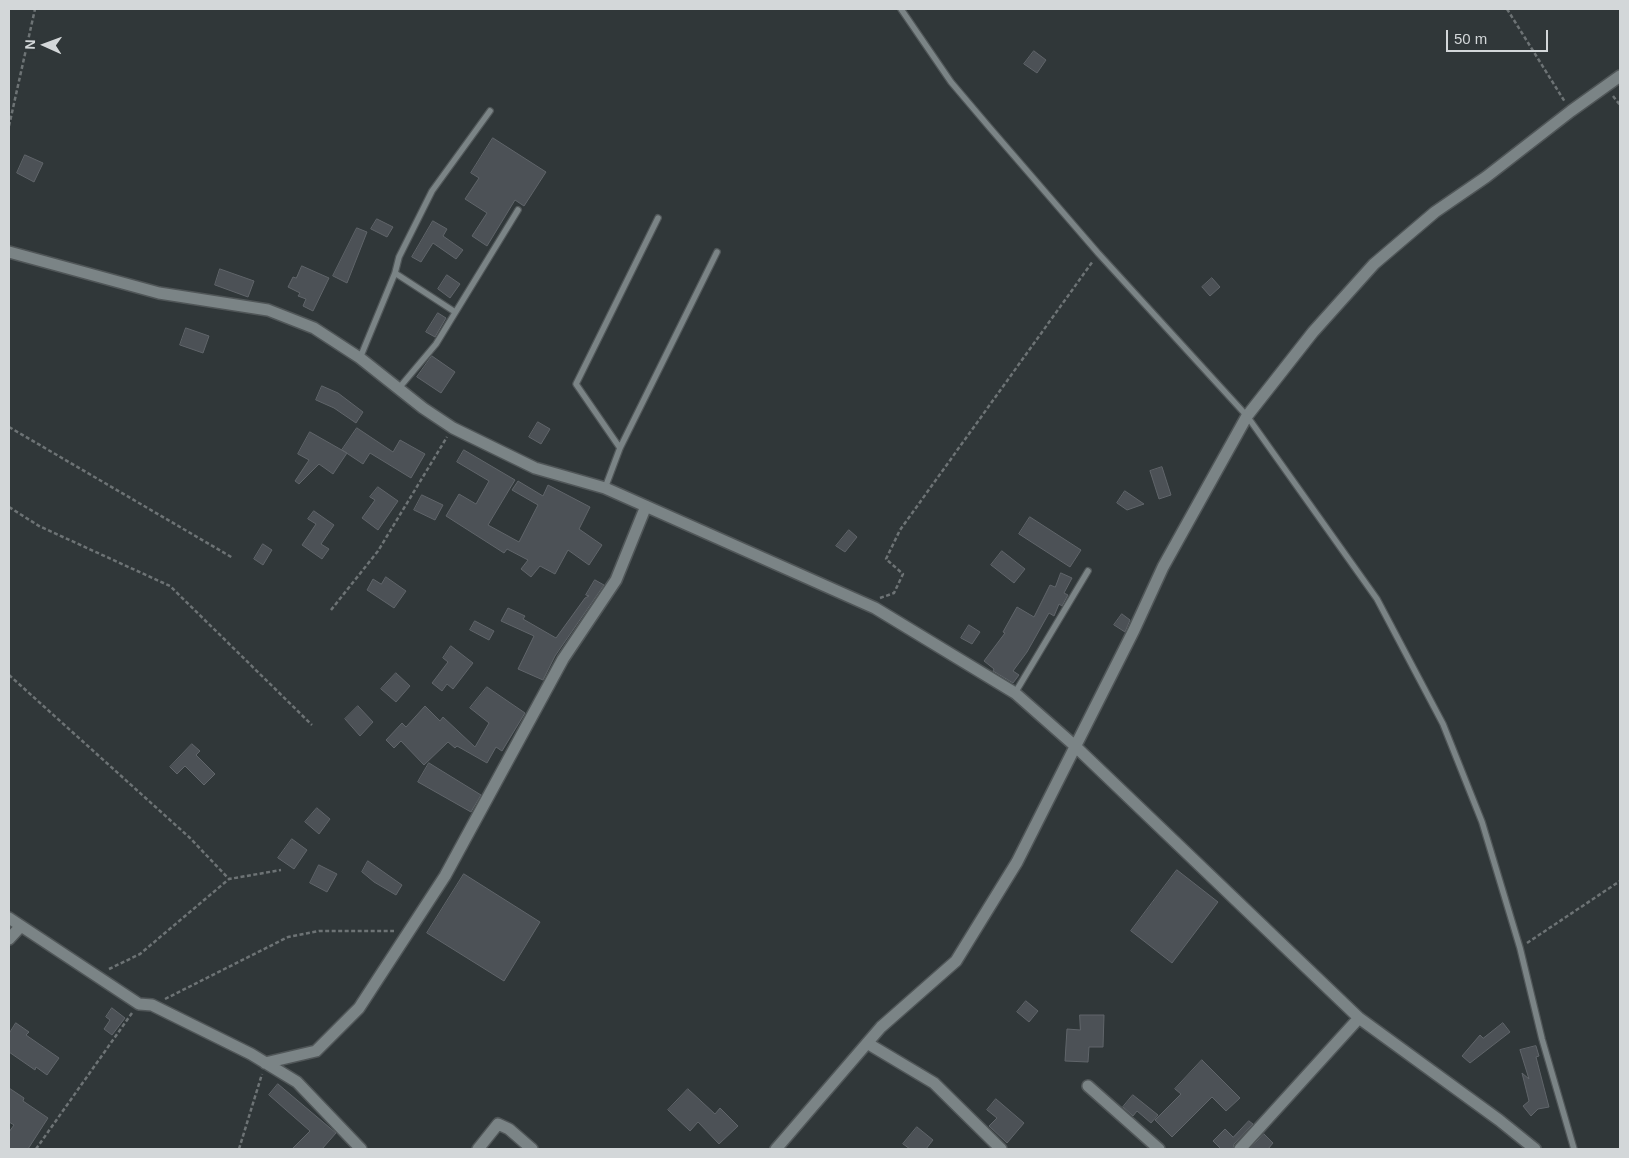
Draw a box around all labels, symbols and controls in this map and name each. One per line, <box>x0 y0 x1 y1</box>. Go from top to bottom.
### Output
north arrow <box>20 20 70 70</box>
scale bar <box>1449 20 1552 52</box>
text: 50 m <box>1454 30 1487 47</box>
text: N <box>22 39 38 50</box>

